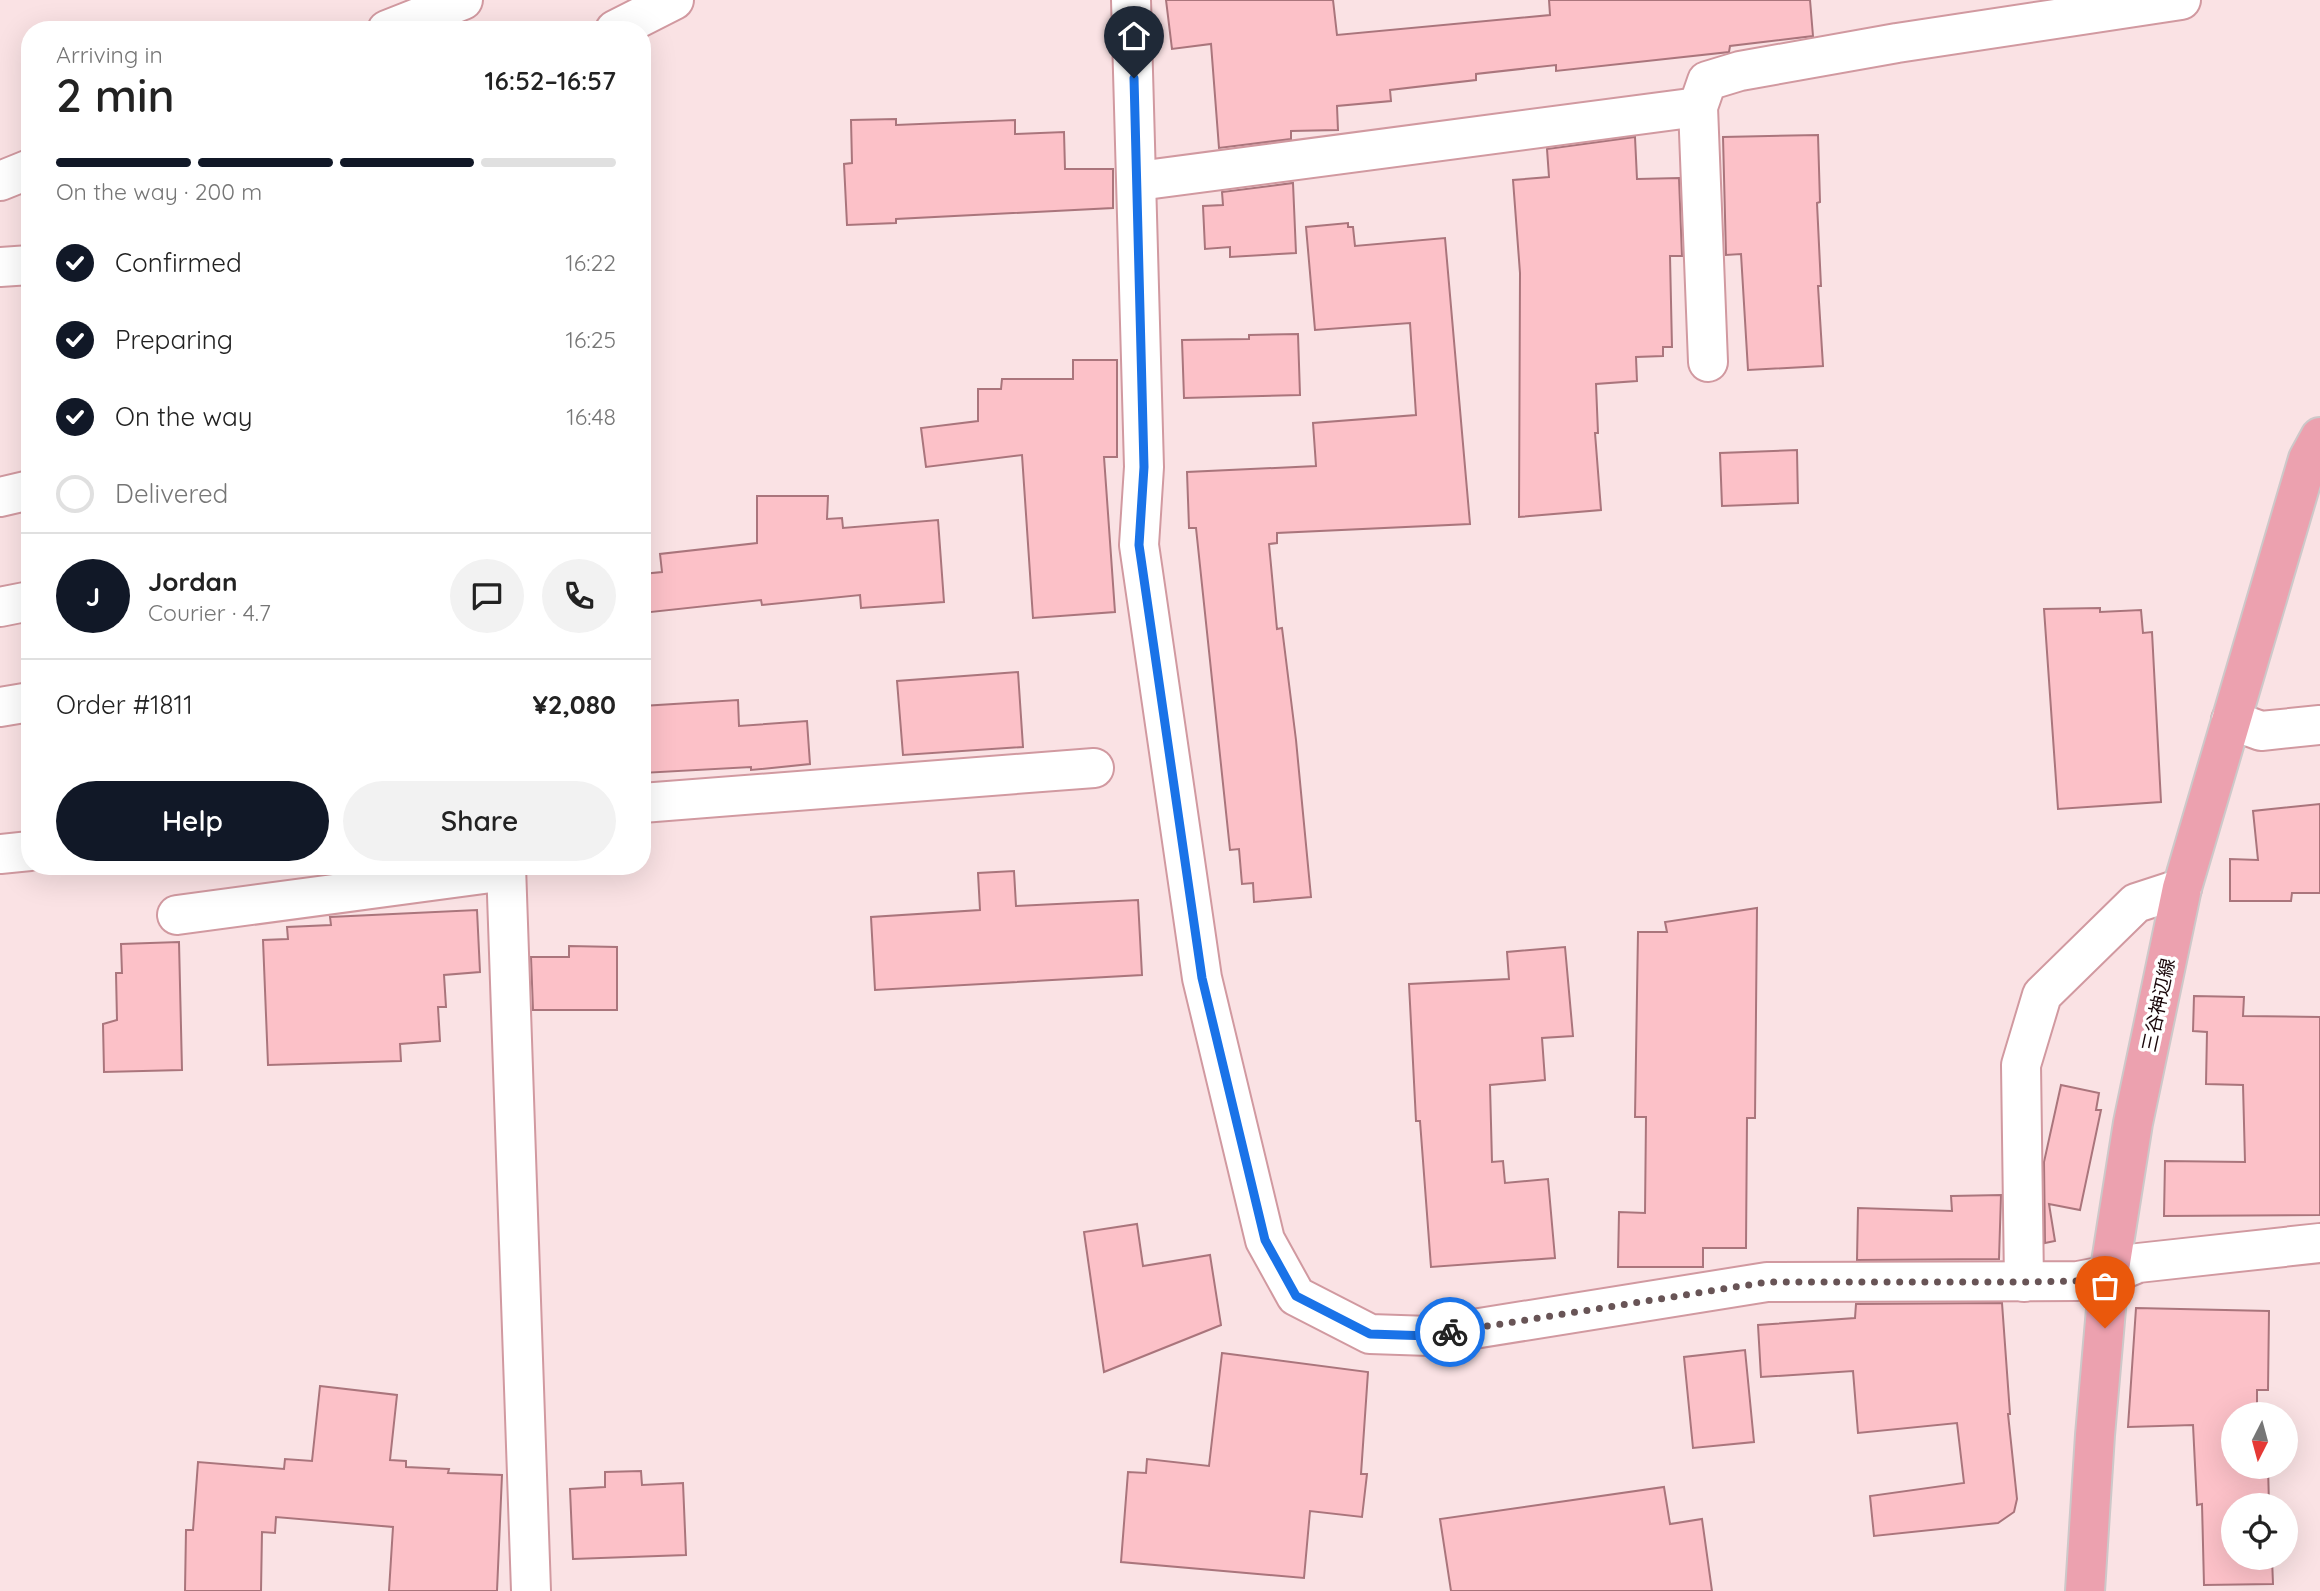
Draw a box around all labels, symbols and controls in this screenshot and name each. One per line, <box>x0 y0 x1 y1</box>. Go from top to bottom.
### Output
pin <box>1104 6 1164 78</box>
icon: home <box>1115 17 1153 55</box>
text: Arriving in <box>56 40 163 69</box>
text: 16:52–16:57 <box>485 64 616 97</box>
text: 2 min <box>56 66 175 124</box>
text: On the way · 200 m <box>56 177 262 206</box>
icon: check <box>56 244 94 282</box>
text: Confirmed <box>115 246 242 279</box>
text: 16:22 <box>565 248 616 277</box>
icon: check <box>56 321 94 359</box>
text: Preparing <box>115 323 233 356</box>
text: 16:25 <box>566 325 616 354</box>
icon: check <box>56 398 94 436</box>
text: On the way <box>115 400 253 433</box>
text: 16:48 <box>566 402 616 431</box>
text: Delivered <box>115 477 228 510</box>
button: chat <box>450 559 524 633</box>
button: phone <box>542 559 616 633</box>
text: Jordan <box>148 565 237 598</box>
text: J <box>86 580 100 613</box>
text: Courier · 4.7 <box>148 598 271 627</box>
text: Order #1811 <box>56 688 193 721</box>
text: ¥2,080 <box>532 688 616 721</box>
button: Help <box>56 781 329 861</box>
button: Share <box>343 781 616 861</box>
street label: 三谷神辺線 <box>2136 956 2180 1054</box>
pin <box>2075 1256 2135 1328</box>
icon: bag <box>2086 1267 2124 1305</box>
courier <box>1415 1297 1485 1367</box>
icon: bike <box>1431 1313 1469 1351</box>
north arrow <box>2221 1402 2298 1479</box>
map controls <box>2221 1402 2298 1570</box>
button: locate <box>2221 1493 2298 1570</box>

